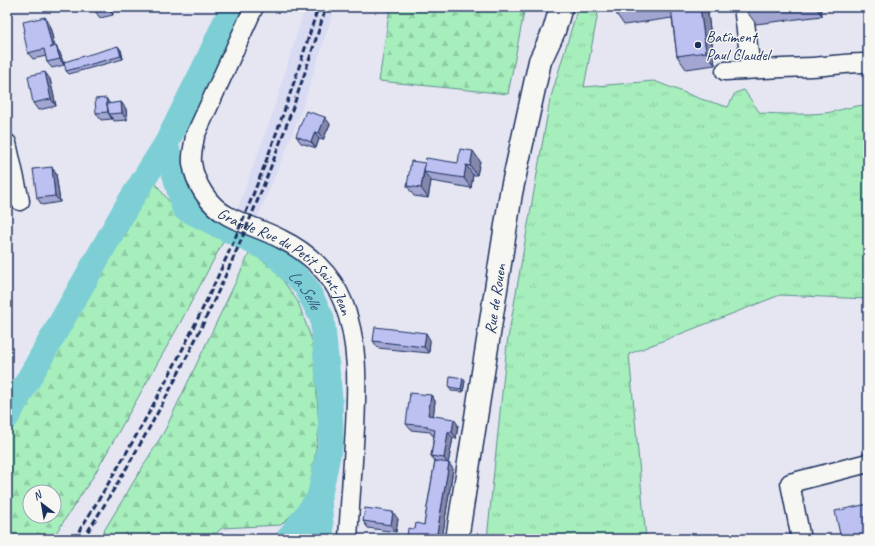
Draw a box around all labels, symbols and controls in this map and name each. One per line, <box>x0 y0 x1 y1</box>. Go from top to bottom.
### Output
place label: Batîment Paul Claudel <box>706 27 773 65</box>
marker: Batîment Paul Claudel <box>693 40 703 50</box>
street label: Grande Rue du Petit Saint-Jean <box>214 203 356 318</box>
street label: Rue de Rouen <box>480 262 511 336</box>
water label: La Selle <box>284 265 327 315</box>
north arrow <box>22 484 62 524</box>
text: N <box>30 487 45 503</box>

